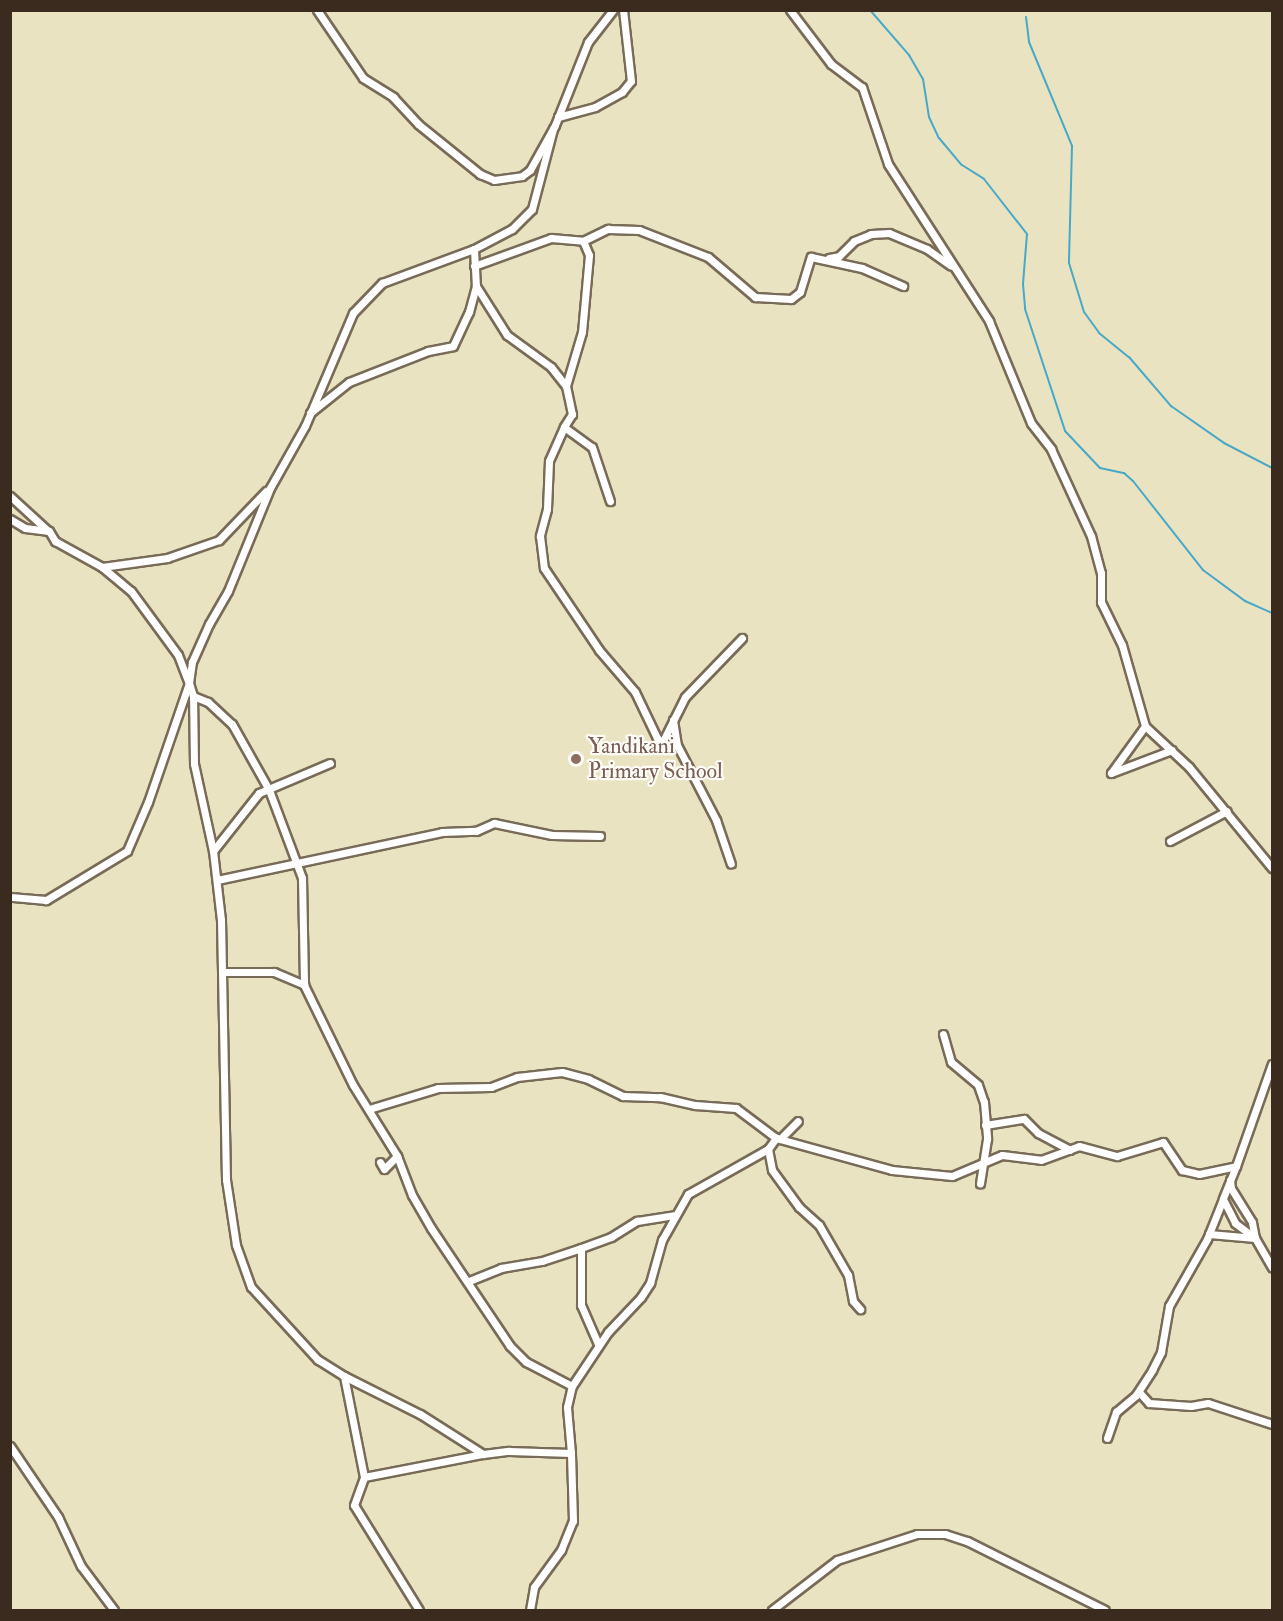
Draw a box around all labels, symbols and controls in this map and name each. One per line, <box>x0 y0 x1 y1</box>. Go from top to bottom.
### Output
place label: Yandikani Primary School <box>588 733 723 784</box>
marker: Yandikani Primary School <box>569 752 583 766</box>

